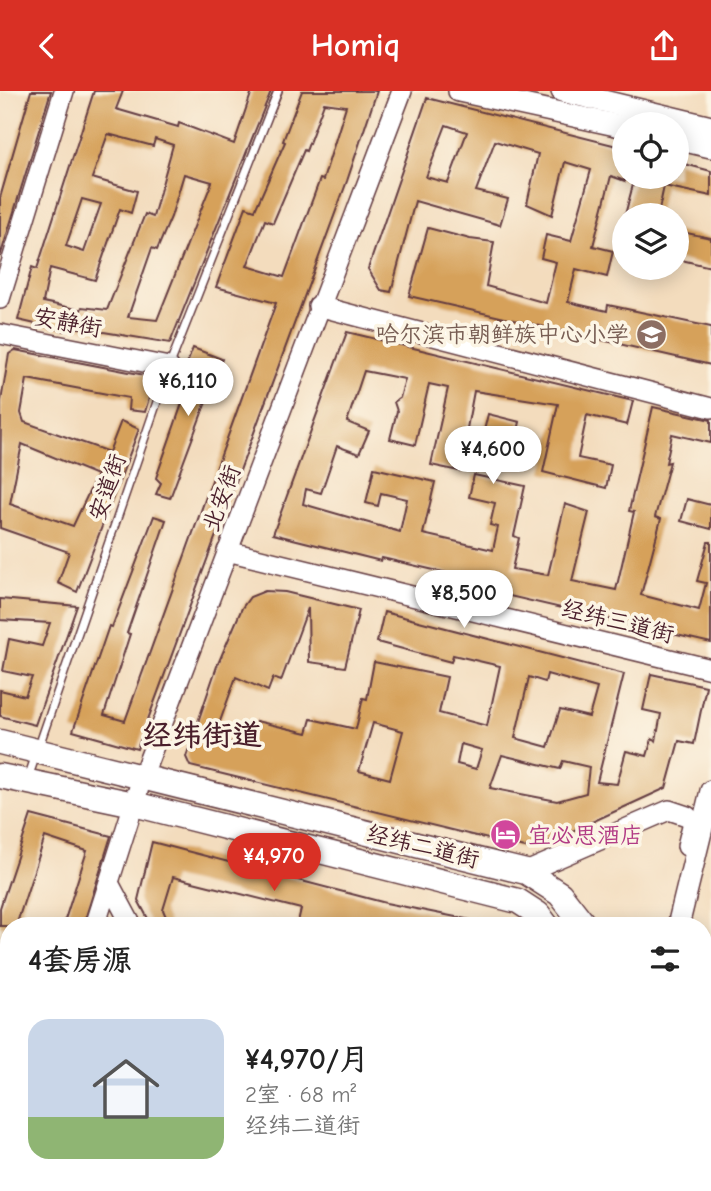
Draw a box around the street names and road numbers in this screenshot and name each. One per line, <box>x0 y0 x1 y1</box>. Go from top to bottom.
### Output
street label: 安静街 <box>31 303 104 342</box>
street label: 安道街 <box>83 450 131 524</box>
street label: 北安街 <box>197 461 246 535</box>
street label: 经纬三道街 <box>559 594 677 648</box>
street label: 经纬二道街 <box>364 819 482 873</box>

